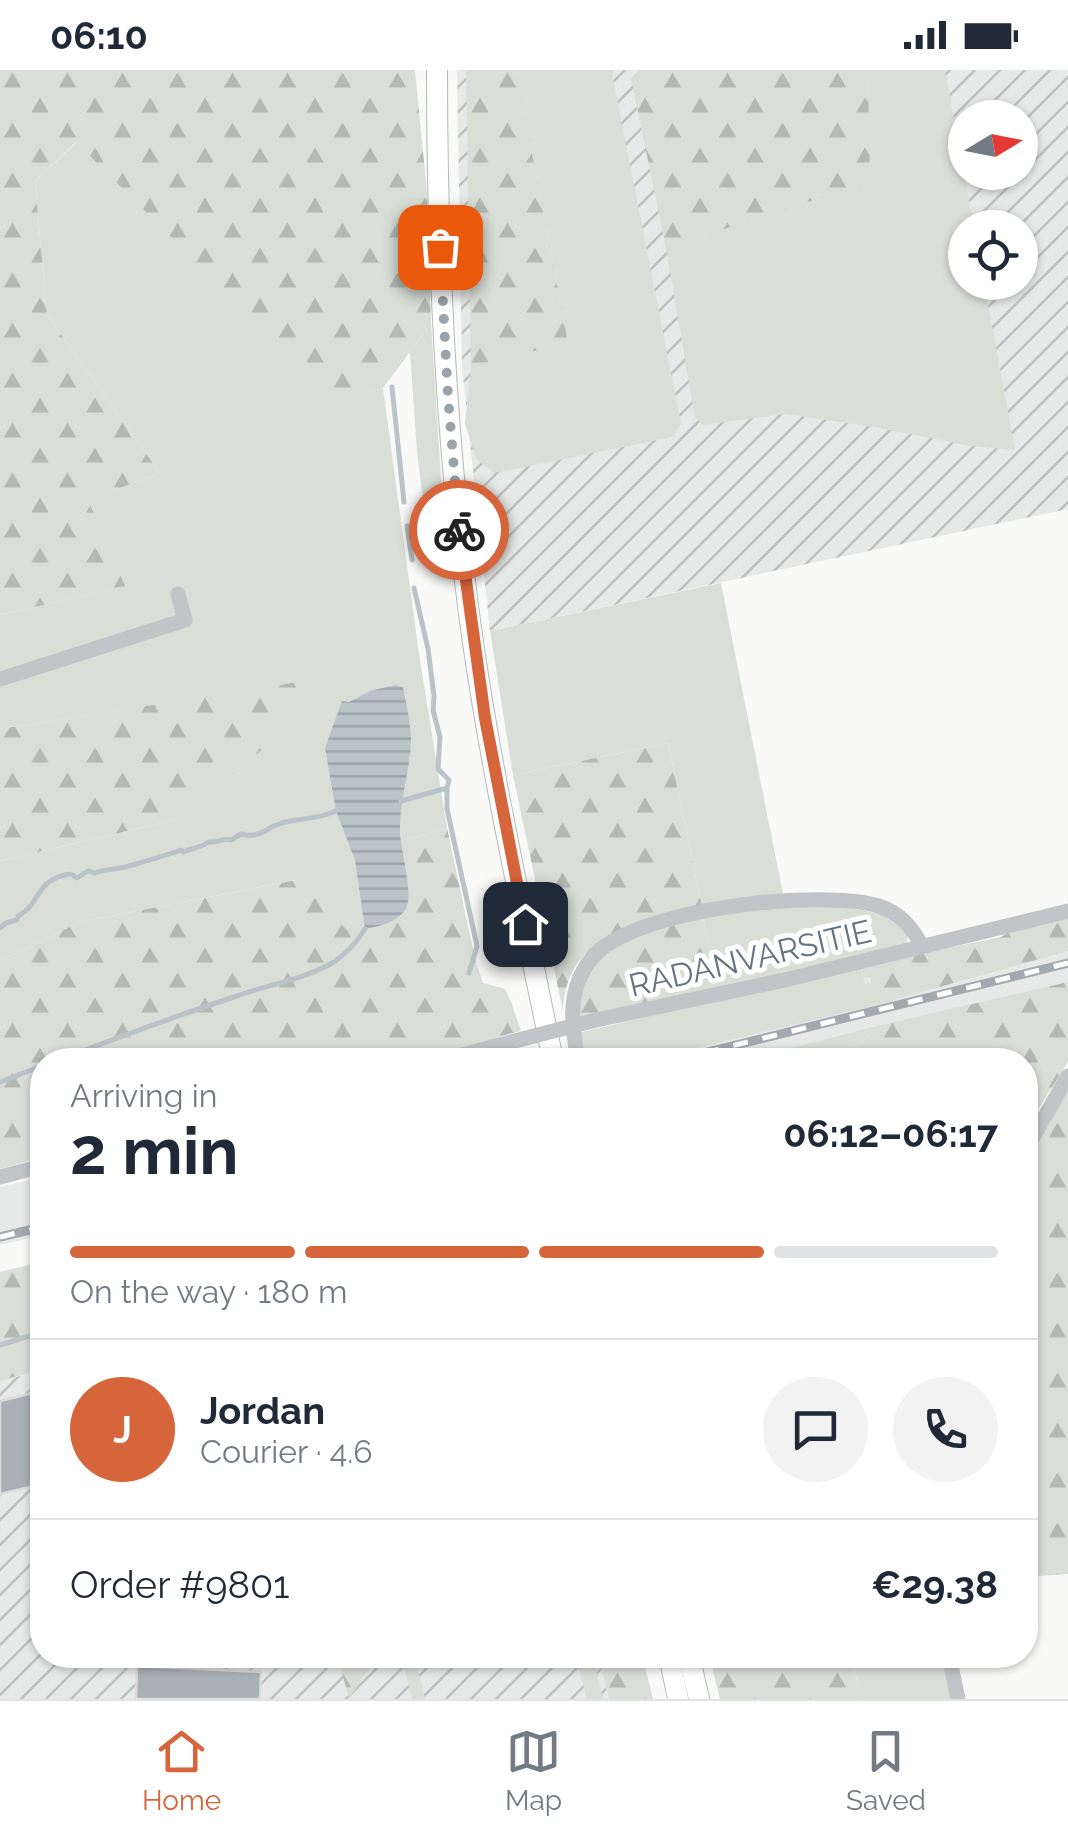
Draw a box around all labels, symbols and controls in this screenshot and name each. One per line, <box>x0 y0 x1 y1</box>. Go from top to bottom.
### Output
text: 06:10 <box>50 13 148 58</box>
north arrow <box>948 100 1038 190</box>
map controls <box>948 100 1038 300</box>
pin <box>398 205 483 290</box>
button: locate <box>948 210 1038 300</box>
icon: bag <box>413 220 468 275</box>
courier <box>409 480 509 580</box>
icon: bike <box>432 503 487 558</box>
pin <box>483 882 568 967</box>
icon: home <box>498 897 553 952</box>
street label: RADANVARSITIE <box>625 912 875 1004</box>
text: Arriving in <box>70 1077 217 1114</box>
text: 06:12–06:17 <box>783 1111 998 1156</box>
text: 2 min <box>70 1113 239 1189</box>
text: On the way · 180 m <box>70 1273 347 1310</box>
button: chat <box>763 1377 868 1482</box>
button: phone <box>893 1377 998 1482</box>
text: Jordan <box>200 1388 325 1433</box>
text: J <box>113 1407 132 1452</box>
text: Courier · 4.6 <box>200 1433 373 1470</box>
text: Order #9801 <box>70 1562 289 1607</box>
text: €29.38 <box>871 1562 998 1607</box>
tab: Home <box>142 1724 221 1817</box>
tab: Map <box>505 1724 562 1817</box>
tab: Saved <box>846 1724 926 1817</box>

